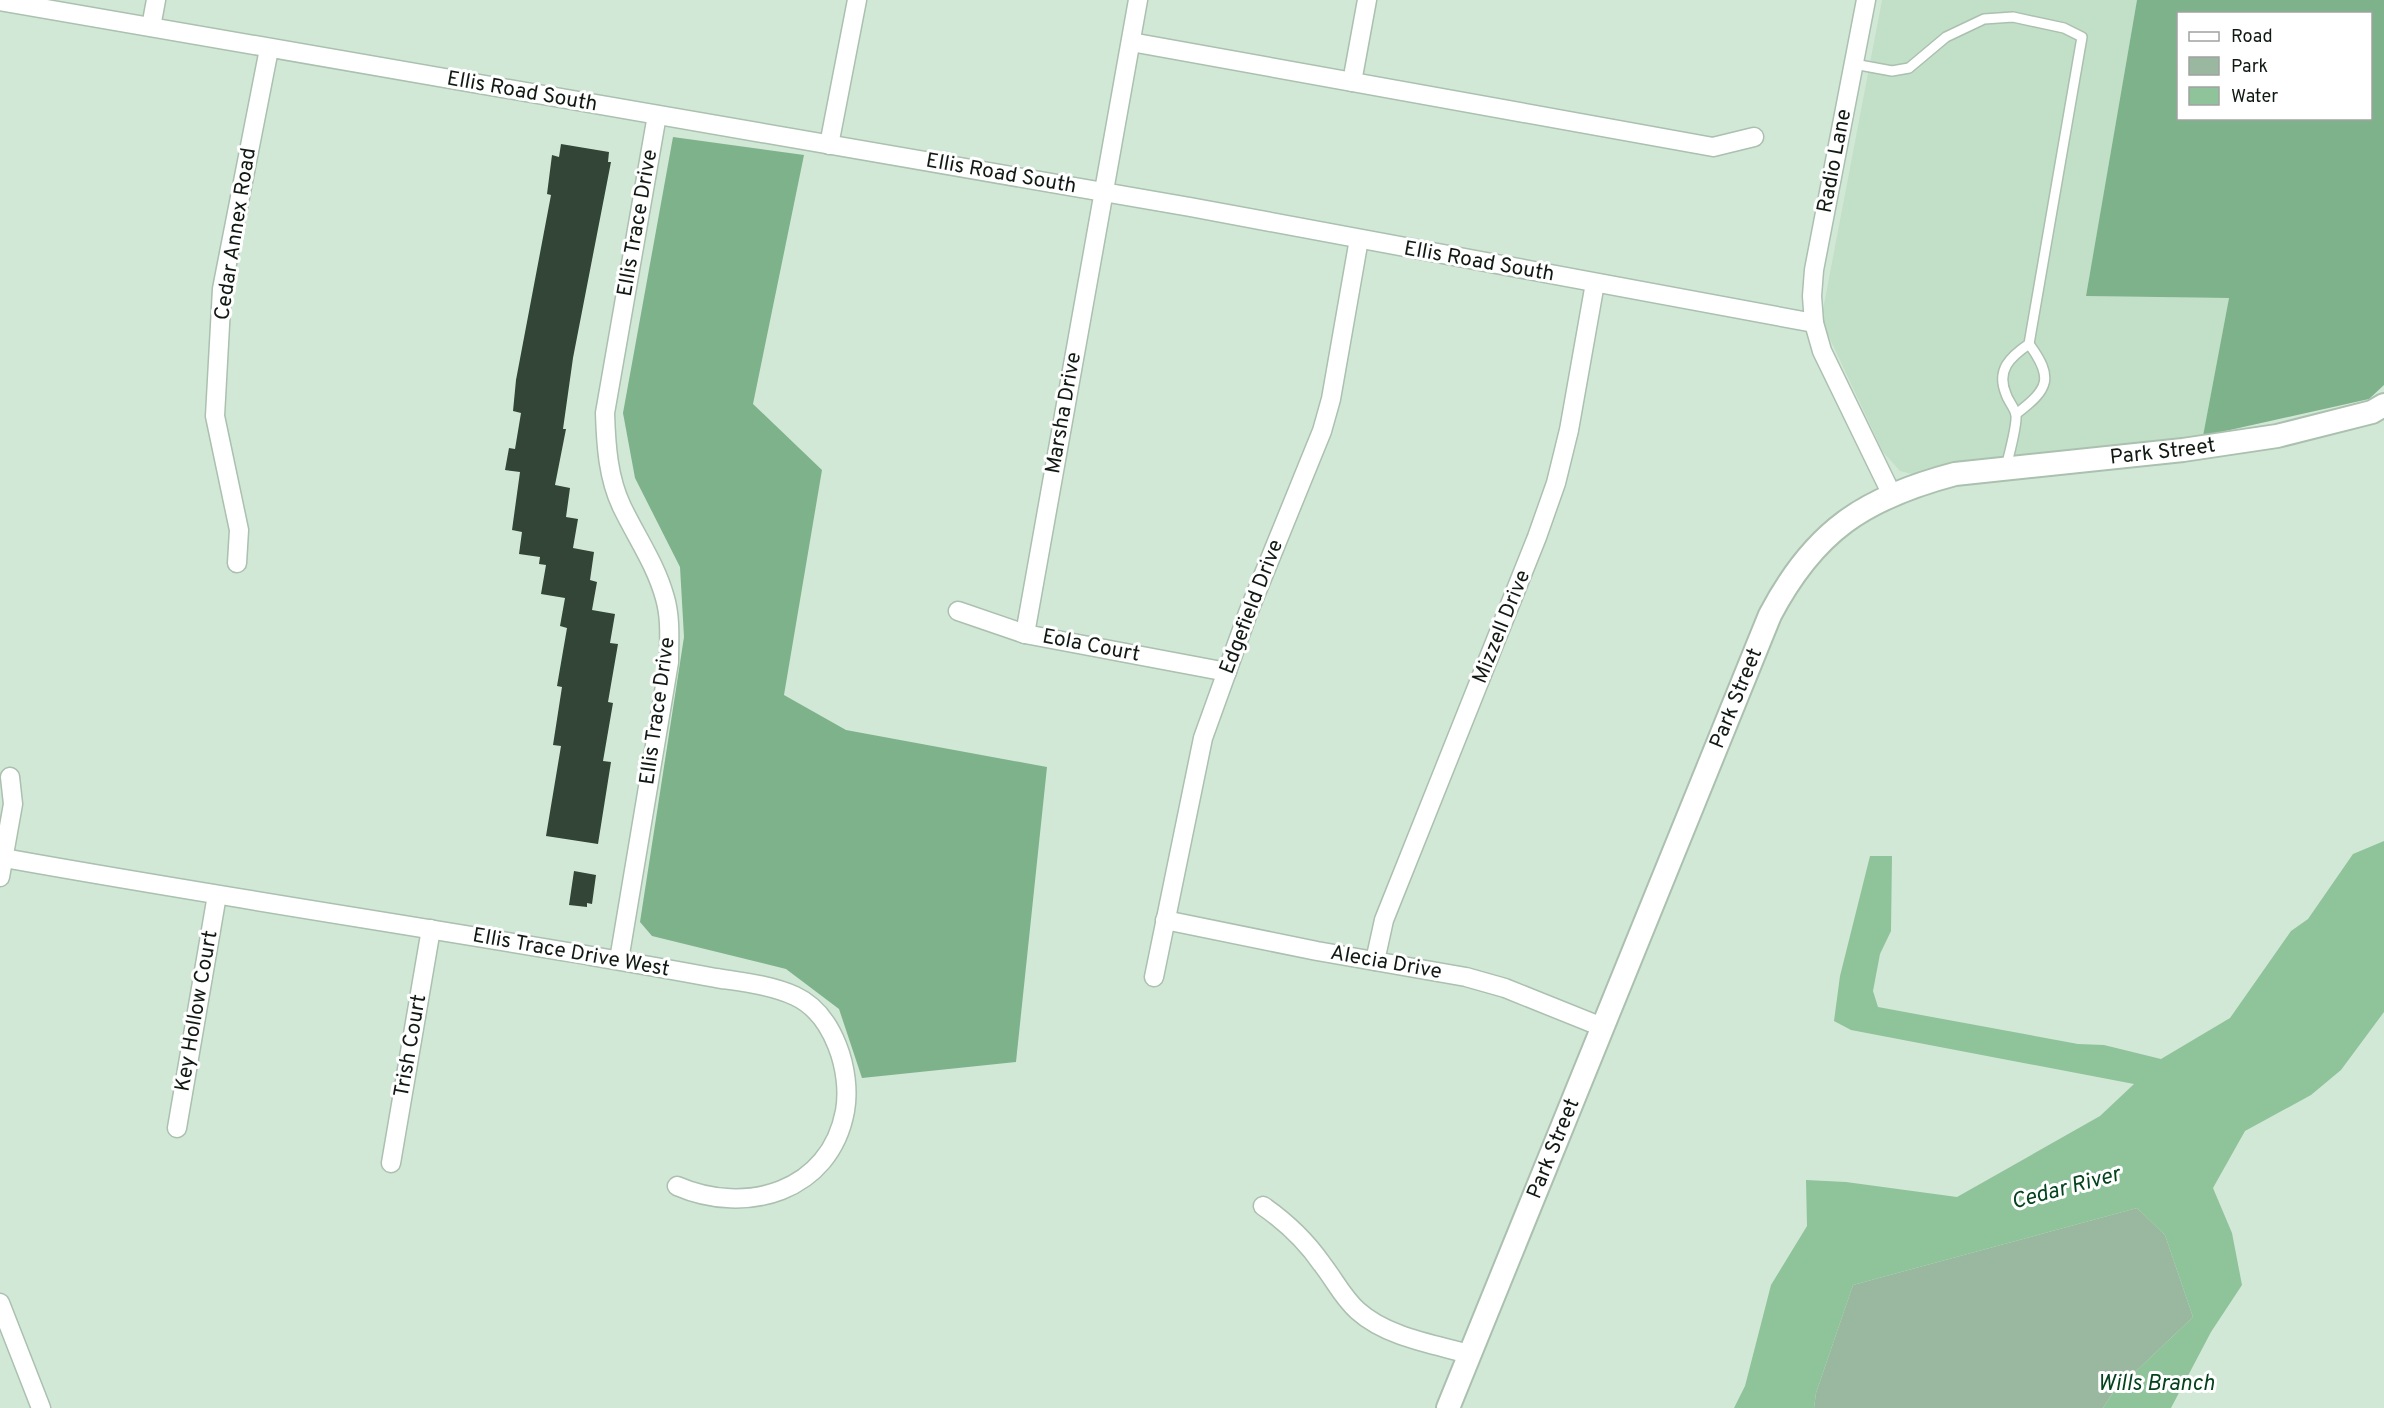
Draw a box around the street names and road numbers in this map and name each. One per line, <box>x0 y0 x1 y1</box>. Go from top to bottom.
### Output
street label: Ellis Road South <box>445 65 599 119</box>
street label: Radio Lane <box>1812 107 1858 215</box>
street label: Cedar Annex Road <box>209 146 263 322</box>
street label: Ellis Trace Drive <box>612 147 664 299</box>
street label: Ellis Road South <box>924 147 1078 201</box>
street label: Ellis Road South <box>1402 235 1556 289</box>
street label: Marsha Drive <box>1040 350 1088 476</box>
street label: Park Street <box>2108 432 2217 471</box>
street label: Edgefield Drive <box>1214 536 1290 678</box>
street label: Mizzell Drive <box>1467 566 1537 688</box>
street label: Eola Court <box>1040 623 1142 669</box>
street label: Ellis Trace Drive <box>634 635 682 787</box>
street label: Park Street <box>1704 644 1769 753</box>
street label: Ellis Trace Drive West <box>470 922 672 984</box>
street label: Key Hollow Court <box>170 928 224 1094</box>
street label: Alecia Drive <box>1328 940 1444 986</box>
street label: Trish Court <box>389 992 433 1100</box>
street label: Park Street <box>1521 1094 1586 1203</box>

